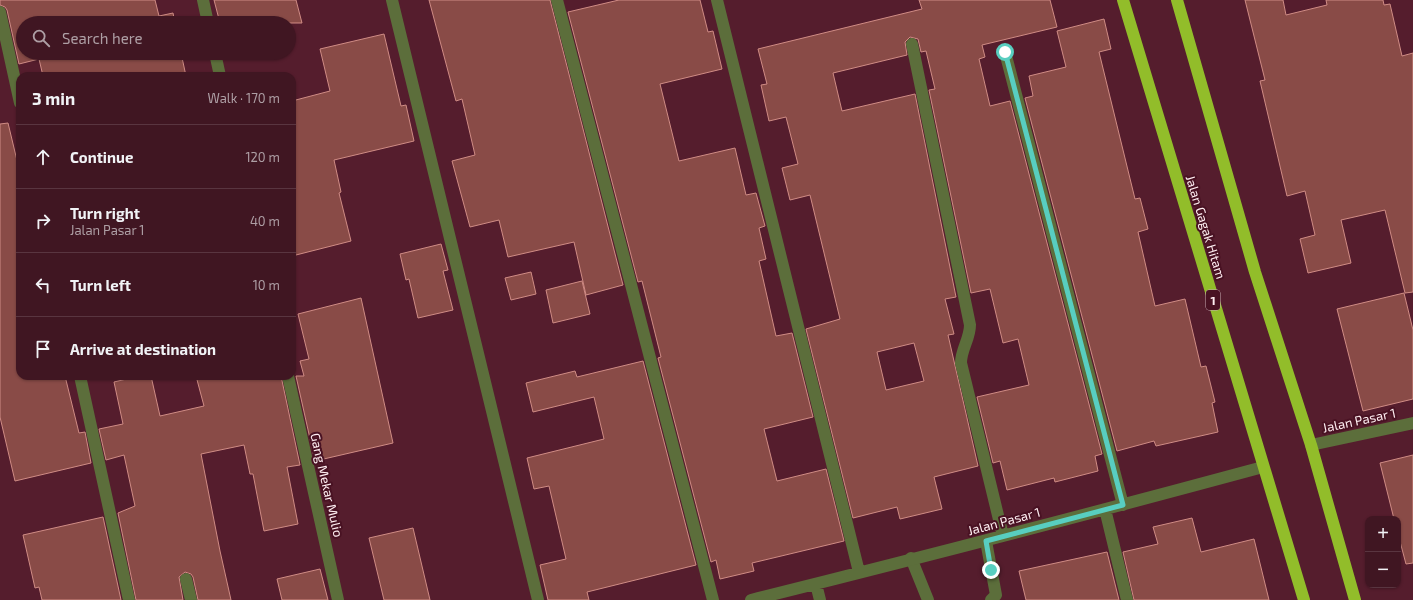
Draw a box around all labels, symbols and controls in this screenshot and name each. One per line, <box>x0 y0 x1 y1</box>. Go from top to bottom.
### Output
search box <box>16 16 296 60</box>
icon: search <box>30 27 52 49</box>
text: Search here <box>62 29 143 47</box>
route start <box>996 43 1014 61</box>
text: 3 min <box>32 88 75 108</box>
text: Walk · 170 m <box>208 90 280 106</box>
icon: ahead <box>32 146 54 168</box>
text: Continue <box>70 148 133 166</box>
text: 120 m <box>245 149 280 165</box>
street label: Jalan Gagak Hitam <box>1183 173 1229 281</box>
text: Turn right <box>70 204 140 222</box>
icon: right <box>32 210 54 232</box>
text: 40 m <box>250 213 280 229</box>
text: Jalan Pasar 1 <box>70 222 145 238</box>
icon: left <box>32 274 54 296</box>
text: Turn left <box>70 276 131 294</box>
text: 10 m <box>253 277 280 293</box>
road number: 1 <box>1206 290 1220 310</box>
icon: arrive <box>32 338 54 360</box>
text: Arrive at destination <box>70 340 216 358</box>
street label: Jalan Pasar 1 <box>1321 404 1397 436</box>
street label: Gang Mekar Mulio <box>307 431 347 539</box>
street label: Jalan Pasar 1 <box>966 504 1042 538</box>
map controls <box>1365 516 1401 588</box>
button: + <box>1365 516 1401 552</box>
button: − <box>1365 552 1401 588</box>
route end <box>982 561 1000 579</box>

